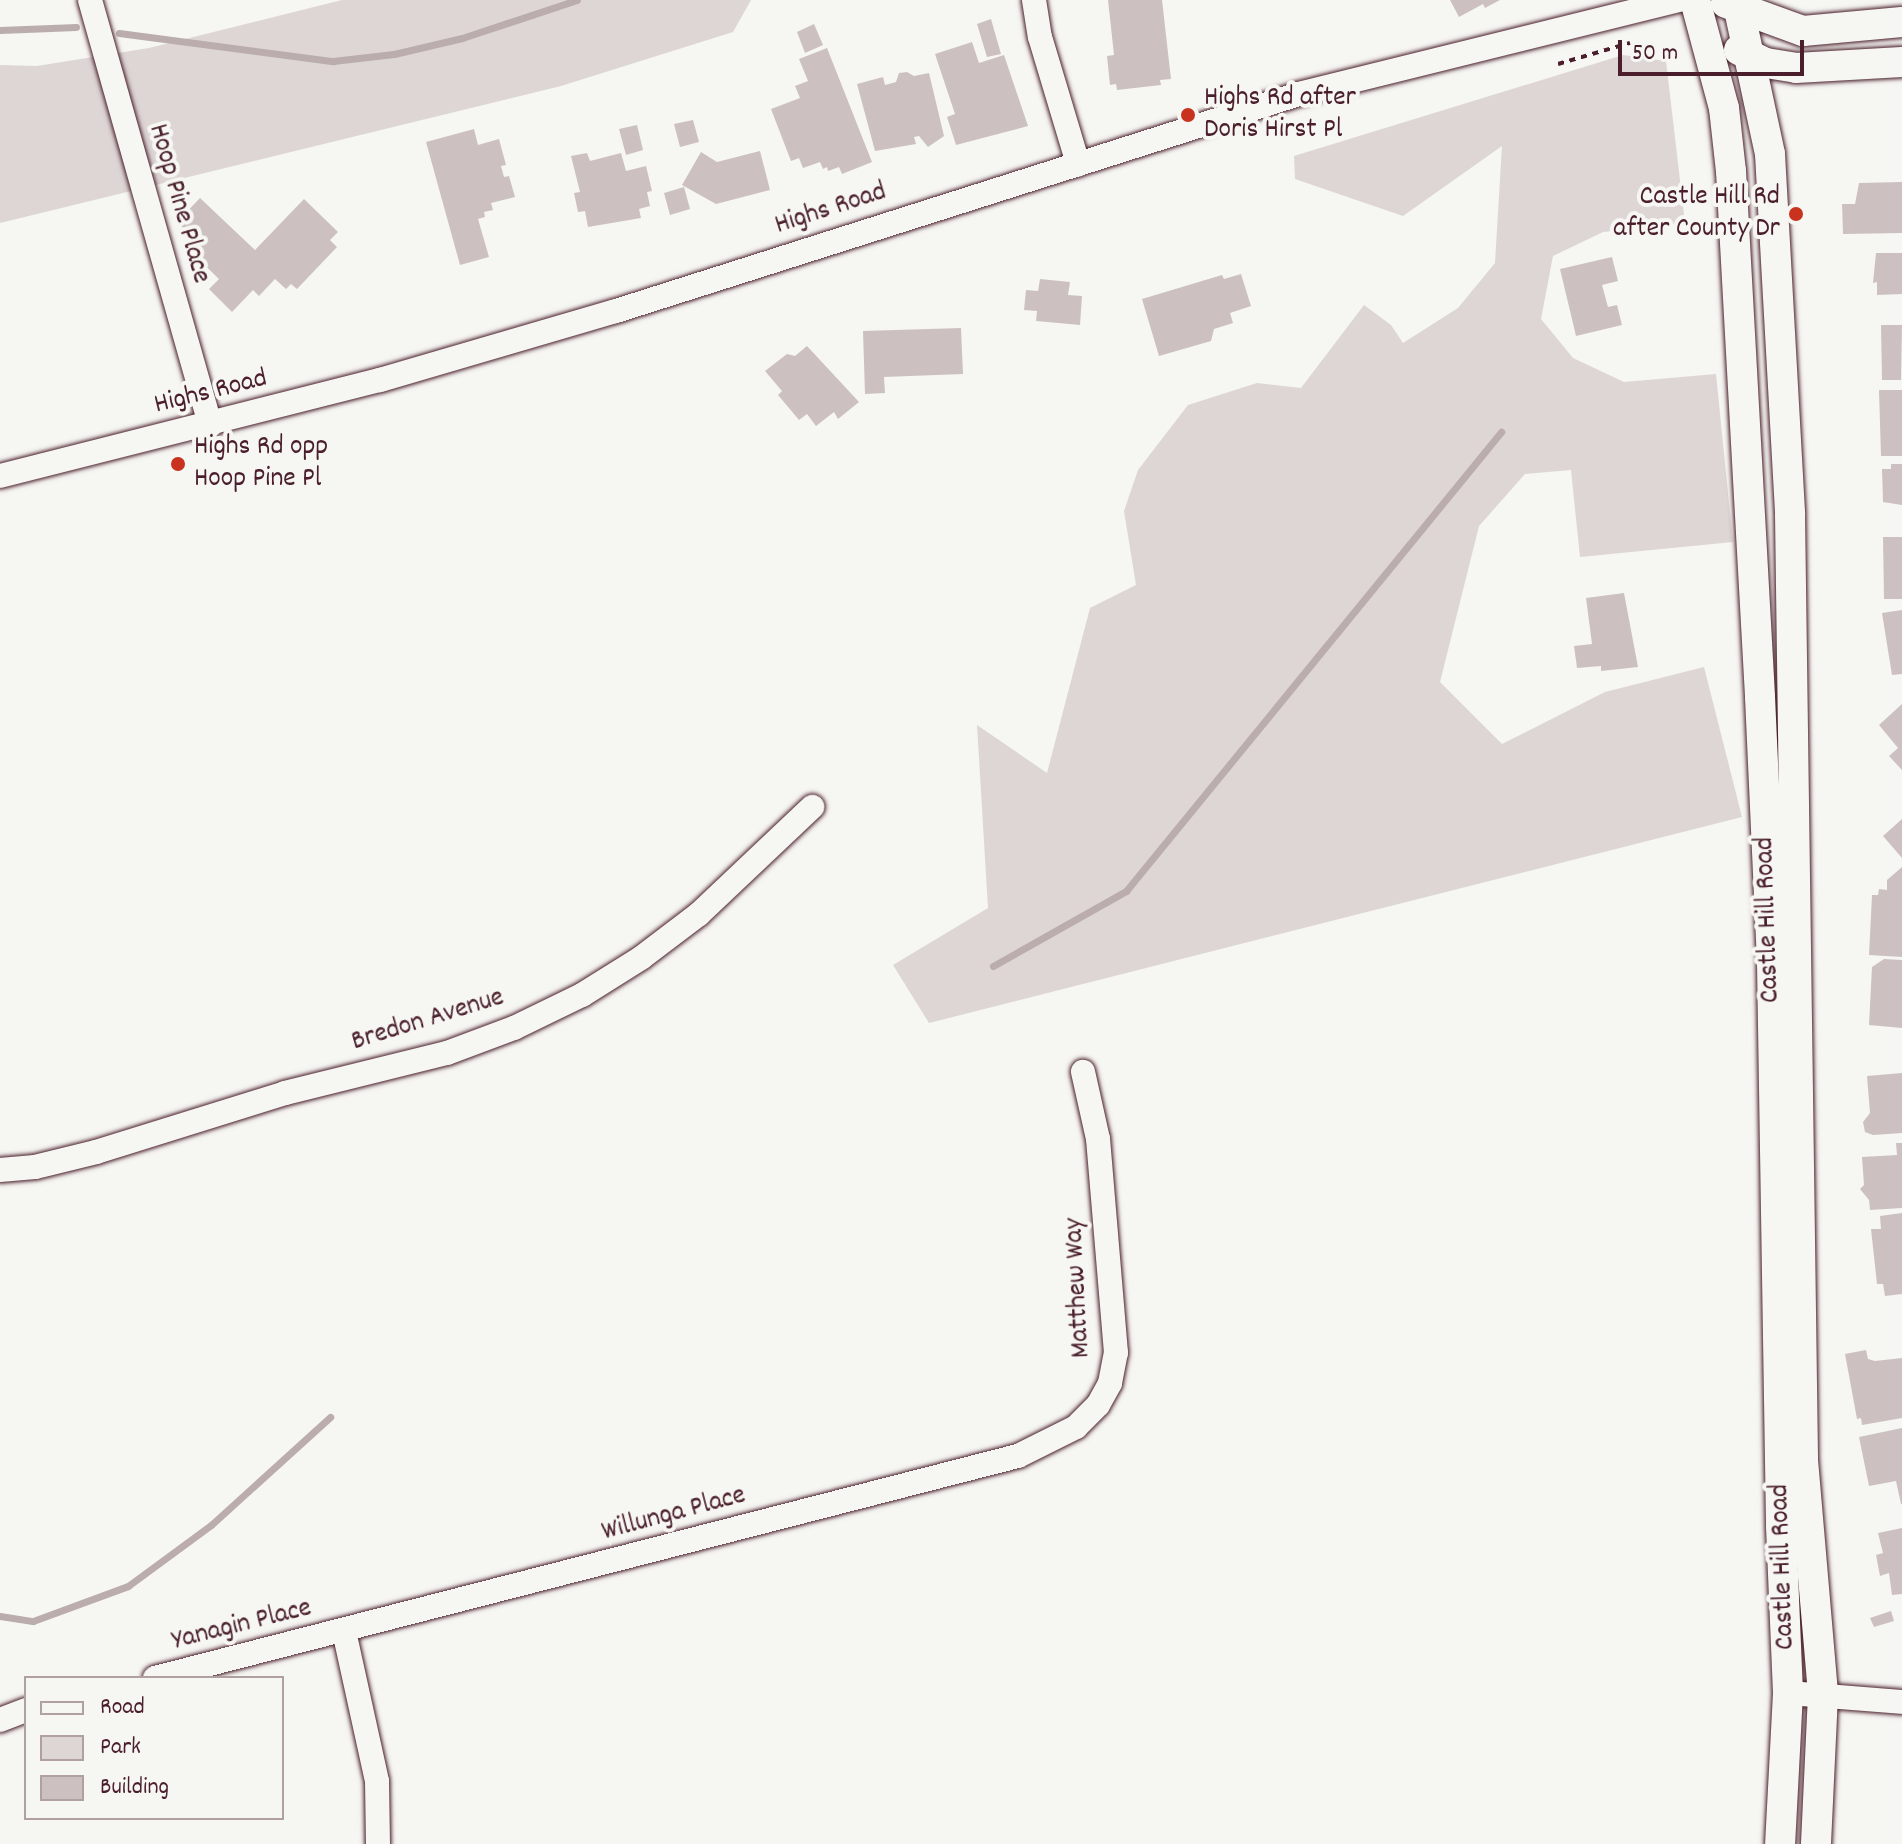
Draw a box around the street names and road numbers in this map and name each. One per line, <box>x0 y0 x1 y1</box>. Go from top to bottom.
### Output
street label: Hoop Pine Place <box>139 120 217 288</box>
street label: Highs Road <box>771 176 891 244</box>
street label: Highs Road <box>151 363 271 423</box>
street label: Castle Hill Road <box>1749 836 1789 1004</box>
street label: Bredon Avenue <box>348 982 508 1060</box>
street label: Matthew Way <box>1059 1217 1099 1359</box>
street label: Willunga Place <box>598 1480 750 1550</box>
street label: Castle Hill Road <box>1764 1483 1804 1651</box>
street label: Yanagin Place <box>169 1592 315 1660</box>

